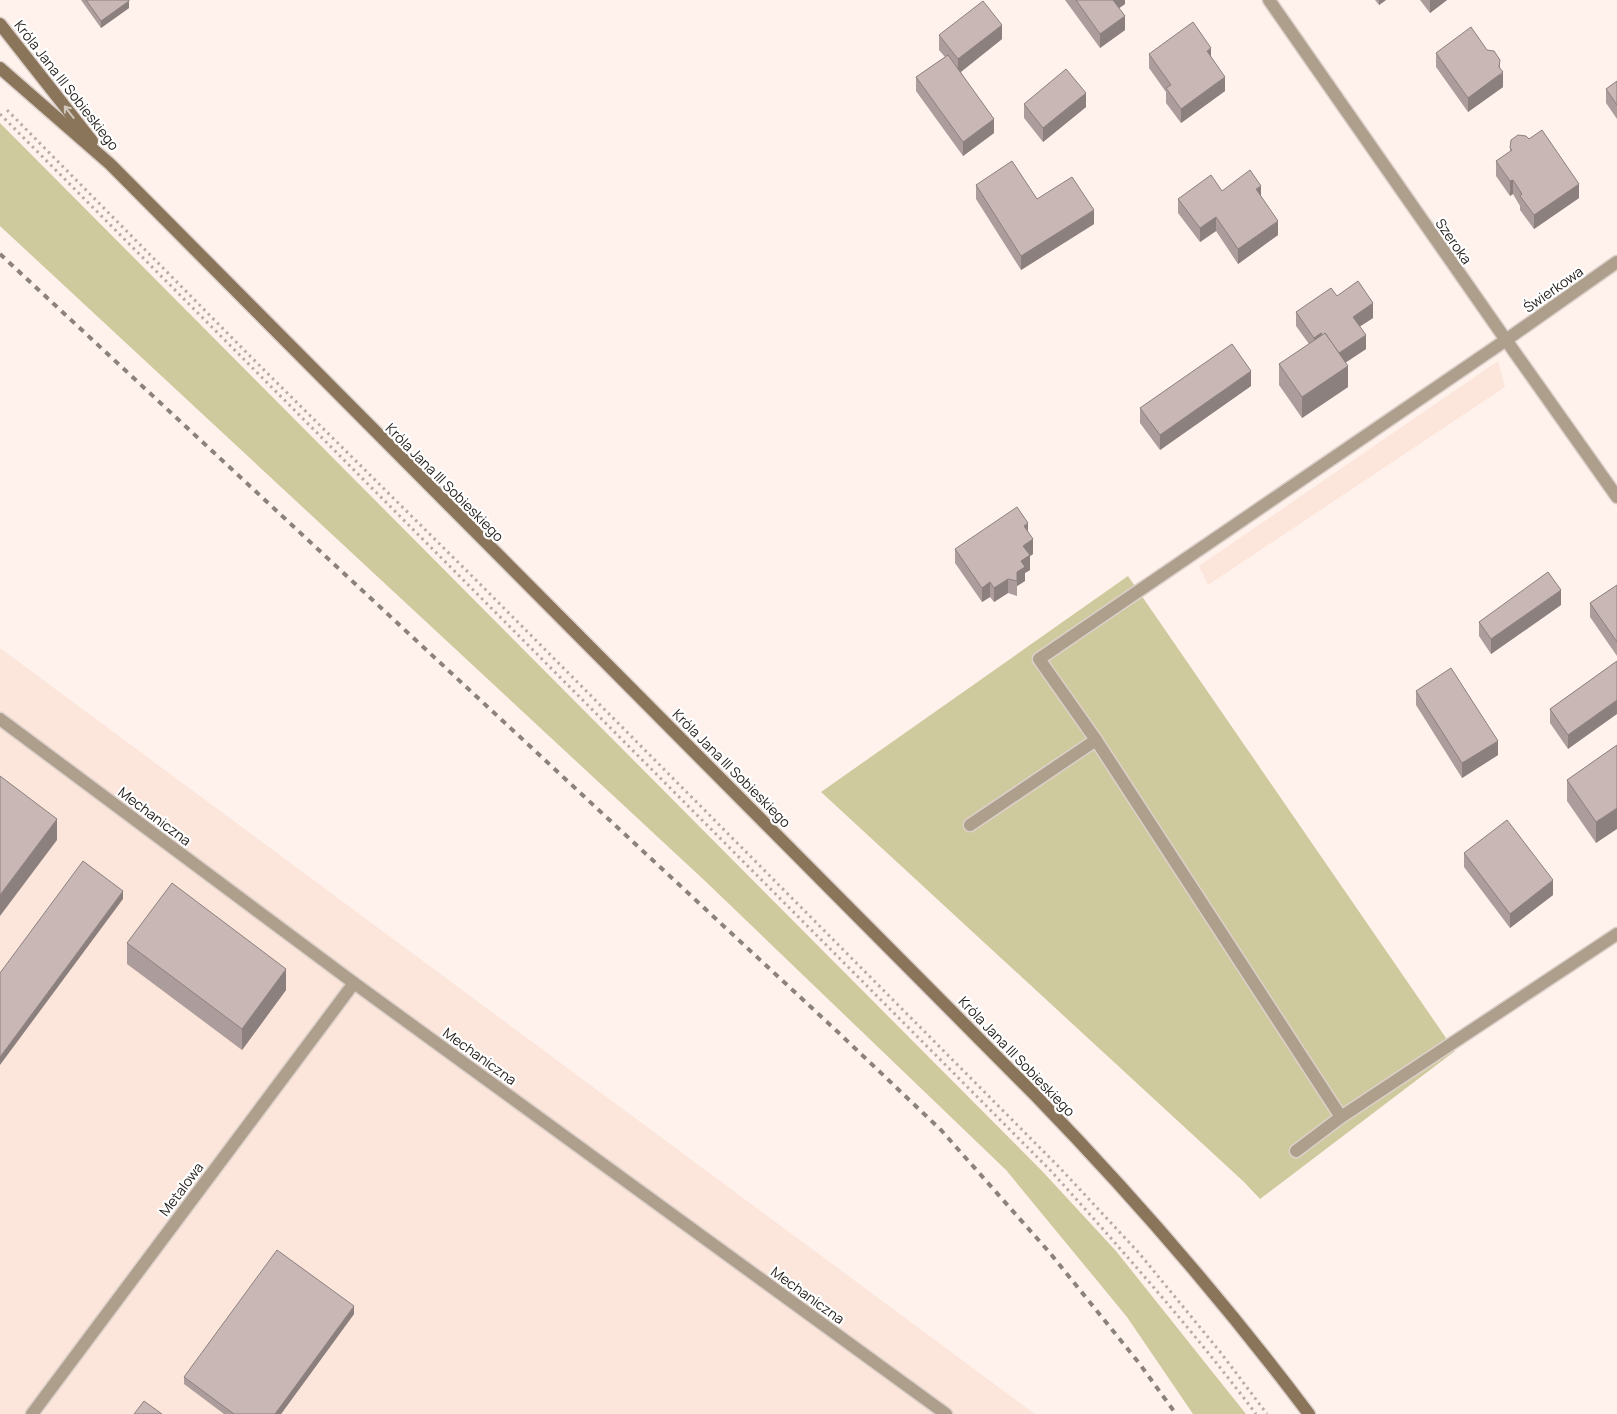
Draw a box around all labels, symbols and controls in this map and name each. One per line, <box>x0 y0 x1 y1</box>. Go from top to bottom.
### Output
street label: Króla Jana III Sobieskiego <box>10 16 124 154</box>
one-way arrow <box>64 106 75 119</box>
street label: Szeroka <box>1431 214 1477 268</box>
street label: Świerkowa <box>1519 261 1587 317</box>
street label: Króla Jana III Sobieskiego <box>382 419 508 545</box>
street label: Króla Jana III Sobieskiego <box>669 705 795 831</box>
street label: Mechaniczna <box>115 782 195 850</box>
street label: Króla Jana III Sobieskiego <box>955 992 1079 1120</box>
street label: Mechaniczna <box>439 1023 521 1089</box>
street label: Metalowa <box>155 1158 207 1220</box>
street label: Mechaniczna <box>767 1262 849 1328</box>

